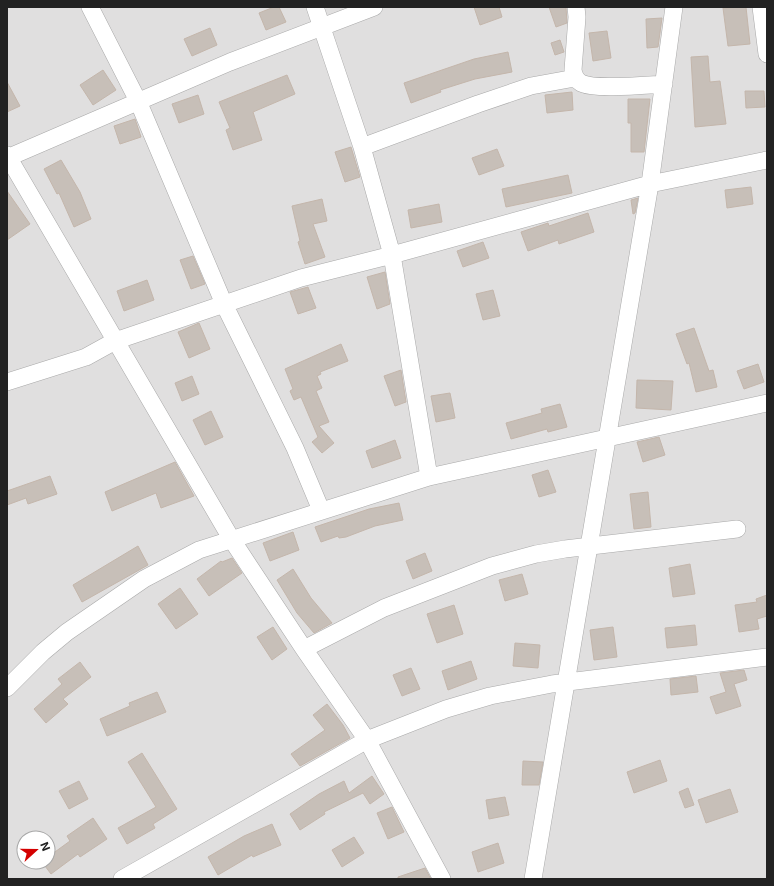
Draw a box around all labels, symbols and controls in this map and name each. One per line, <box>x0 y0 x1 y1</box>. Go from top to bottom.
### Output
north arrow <box>16 830 56 870</box>
text: N <box>37 840 53 853</box>

